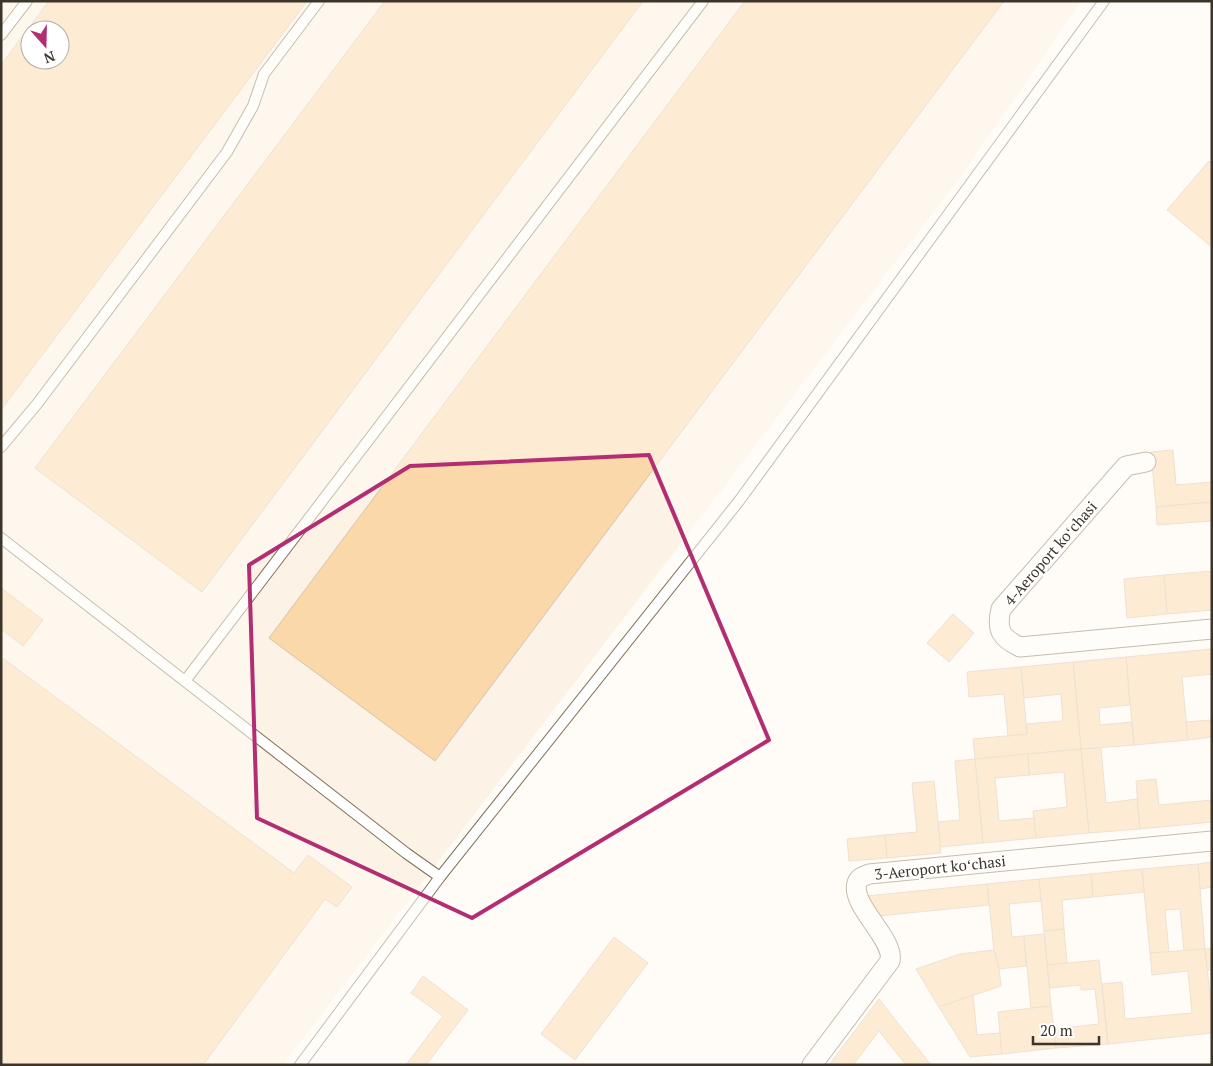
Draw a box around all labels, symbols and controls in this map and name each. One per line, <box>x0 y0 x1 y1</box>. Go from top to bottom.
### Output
north arrow <box>20 20 70 70</box>
text: N <box>41 47 58 69</box>
street label: 4-Aeroport koʻchasi <box>999 497 1101 609</box>
street label: 3-Aeroport koʻchasi <box>873 850 1007 884</box>
scale bar <box>1033 1014 1099 1046</box>
text: 20 m <box>1040 1020 1073 1040</box>

